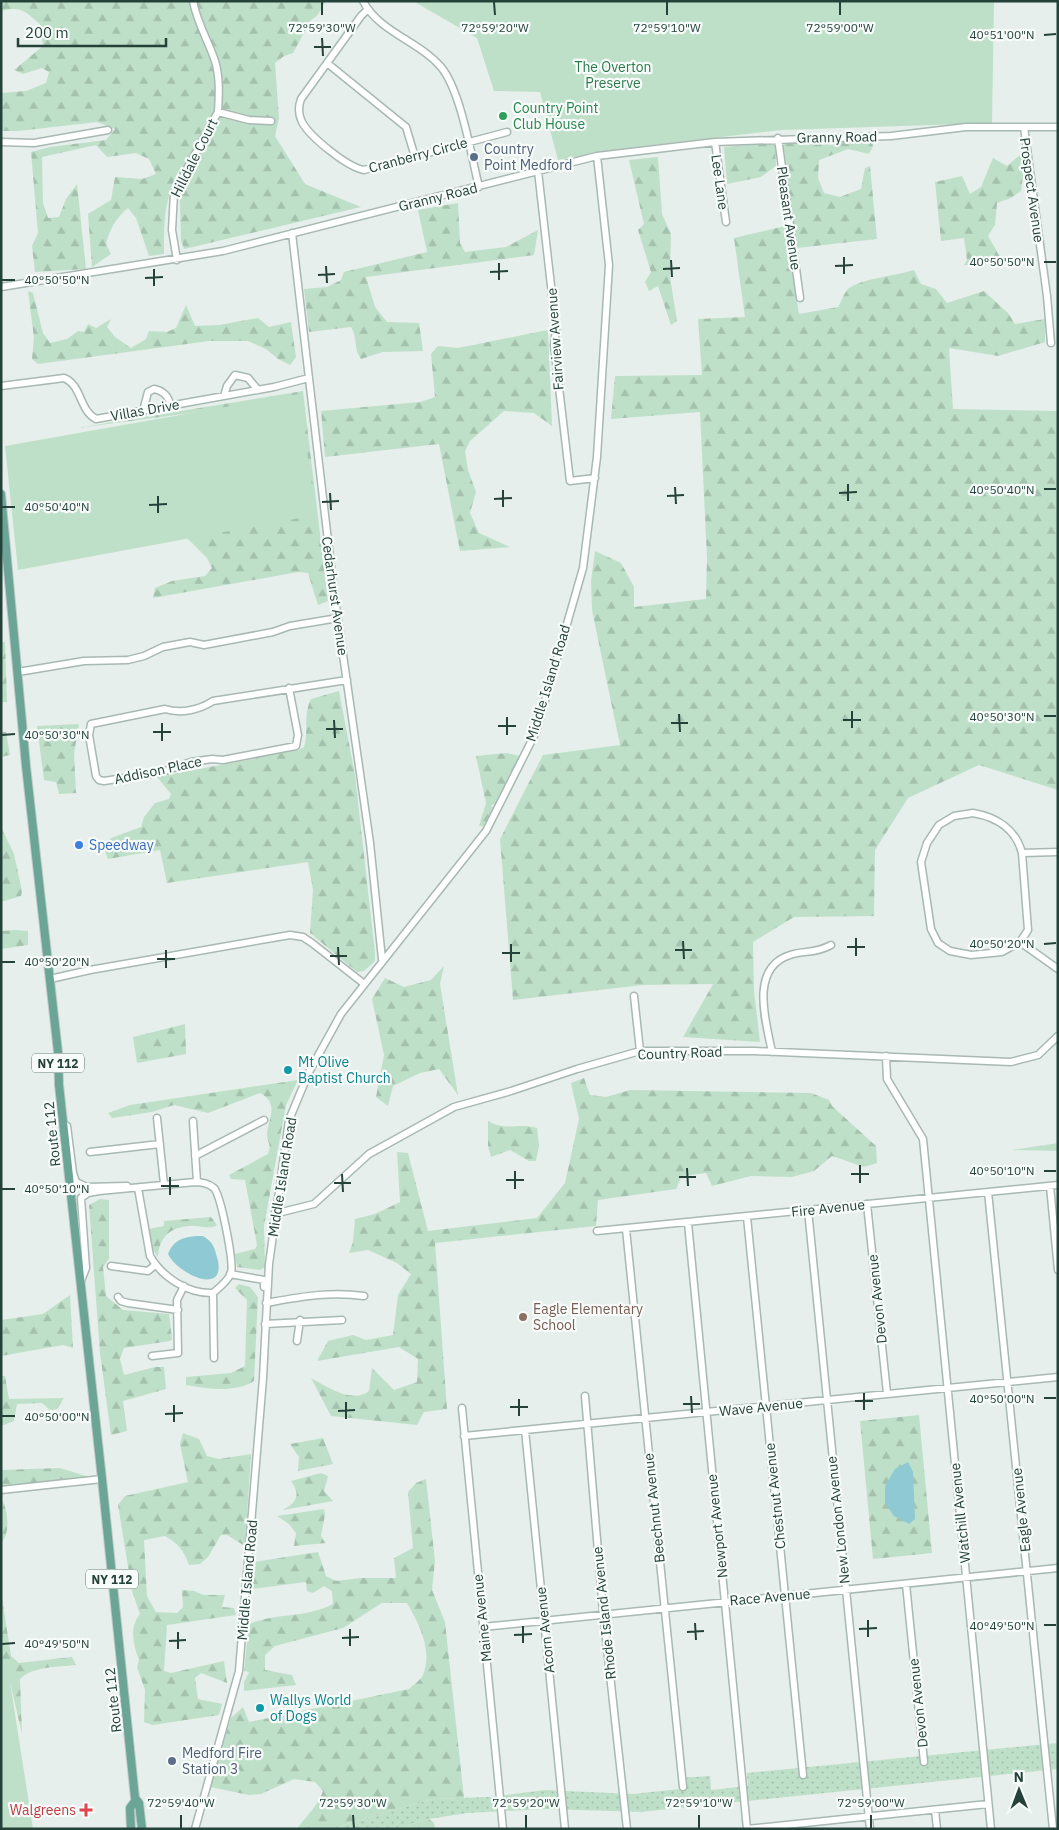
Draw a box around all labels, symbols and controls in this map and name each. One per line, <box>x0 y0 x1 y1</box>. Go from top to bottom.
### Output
scale bar <box>18 15 165 47</box>
text: 72°59'30"W <box>288 20 356 35</box>
text: 72°59'20"W <box>461 20 529 35</box>
text: 72°59'10"W <box>633 20 701 35</box>
text: 72°59'00"W <box>806 20 874 35</box>
text: 200 m <box>25 23 69 42</box>
text: 40°51'00"N <box>969 27 1035 42</box>
park label: The Overton Preserve <box>574 58 652 92</box>
place label: Country Point Club House <box>513 99 598 133</box>
marker: Country Point Club House <box>497 110 509 122</box>
street label: Hilldale Court <box>166 116 222 200</box>
street label: Granny Road <box>797 127 877 147</box>
street label: Cranberry Circle <box>367 133 470 177</box>
street label: Prospect Avenue <box>1016 136 1048 244</box>
place label: Country Point Medford <box>484 140 572 174</box>
marker: Country Point Medford <box>468 151 480 163</box>
street label: Lee Lane <box>707 153 733 211</box>
street label: Pleasant Avenue <box>773 165 805 271</box>
street label: Granny Road <box>397 179 479 215</box>
text: 40°50'50"N <box>969 254 1035 269</box>
text: 40°50'50"N <box>24 272 90 287</box>
street label: Fairview Avenue <box>542 287 568 391</box>
street label: Villas Drive <box>109 395 181 425</box>
text: 40°50'40"N <box>969 482 1035 497</box>
text: 40°50'40"N <box>24 499 90 514</box>
street label: Cedarhurst Avenue <box>318 535 352 657</box>
street label: Middle Island Road <box>522 622 574 744</box>
text: 40°50'30"N <box>969 709 1035 724</box>
text: 40°50'30"N <box>24 727 90 742</box>
street label: Addison Place <box>113 752 204 788</box>
place label: Speedway <box>89 836 154 854</box>
marker: Speedway <box>73 839 85 851</box>
text: 40°50'20"N <box>969 936 1035 951</box>
text: 40°50'20"N <box>24 954 90 969</box>
street label: Country Road <box>637 1043 723 1063</box>
place label: Mt Olive Baptist Church <box>298 1053 391 1087</box>
road number: NY 112 <box>32 1054 84 1072</box>
marker: Mt Olive Baptist Church <box>282 1064 294 1076</box>
street label: Route 112 <box>40 1100 64 1168</box>
street label: Middle Island Road <box>264 1116 300 1238</box>
text: 40°50'10"N <box>969 1163 1035 1178</box>
text: 40°50'10"N <box>24 1181 90 1196</box>
street label: Fire Avenue <box>790 1195 866 1221</box>
street label: Devon Avenue <box>863 1253 891 1344</box>
place label: Eagle Elementary School <box>533 1300 643 1334</box>
marker: Eagle Elementary School <box>517 1311 529 1323</box>
text: 40°50'00"N <box>969 1391 1035 1406</box>
street label: Wave Avenue <box>718 1394 804 1420</box>
text: 40°50'00"N <box>24 1409 90 1424</box>
street label: Chestnut Avenue <box>760 1442 790 1550</box>
street label: Beechnut Avenue <box>639 1452 669 1564</box>
street label: New London Avenue <box>822 1455 854 1585</box>
street label: Watchill Avenue <box>946 1462 974 1564</box>
street label: Eagle Avenue <box>1008 1467 1034 1553</box>
street label: Newport Avenue <box>703 1473 731 1579</box>
street label: Middle Island Road <box>233 1519 261 1641</box>
street label: Rhode Island Avenue <box>588 1545 620 1680</box>
road number: NY 112 <box>86 1570 138 1588</box>
street label: Maine Avenue <box>468 1573 496 1663</box>
street label: Race Avenue <box>729 1584 811 1609</box>
street label: Acorn Avenue <box>531 1586 558 1674</box>
text: 40°49'50"N <box>969 1618 1035 1633</box>
text: 40°49'50"N <box>24 1636 90 1651</box>
street label: Devon Avenue <box>904 1657 932 1748</box>
street label: Route 112 <box>101 1666 125 1734</box>
place label: Wallys World of Dogs <box>270 1691 351 1725</box>
marker: Wallys World of Dogs <box>254 1702 266 1714</box>
place label: Medford Fire Station 3 <box>182 1744 262 1778</box>
marker: Medford Fire Station 3 <box>166 1755 178 1767</box>
north arrow <box>994 1765 1044 1815</box>
text: N <box>1014 1768 1024 1786</box>
text: 72°59'40"W <box>147 1795 215 1810</box>
text: 72°59'30"W <box>319 1795 387 1810</box>
text: 72°59'20"W <box>492 1795 560 1810</box>
text: 72°59'10"W <box>665 1795 733 1810</box>
text: 72°59'00"W <box>837 1795 905 1810</box>
place label: Walgreens <box>10 1801 76 1819</box>
marker: Walgreens <box>80 1804 92 1816</box>

